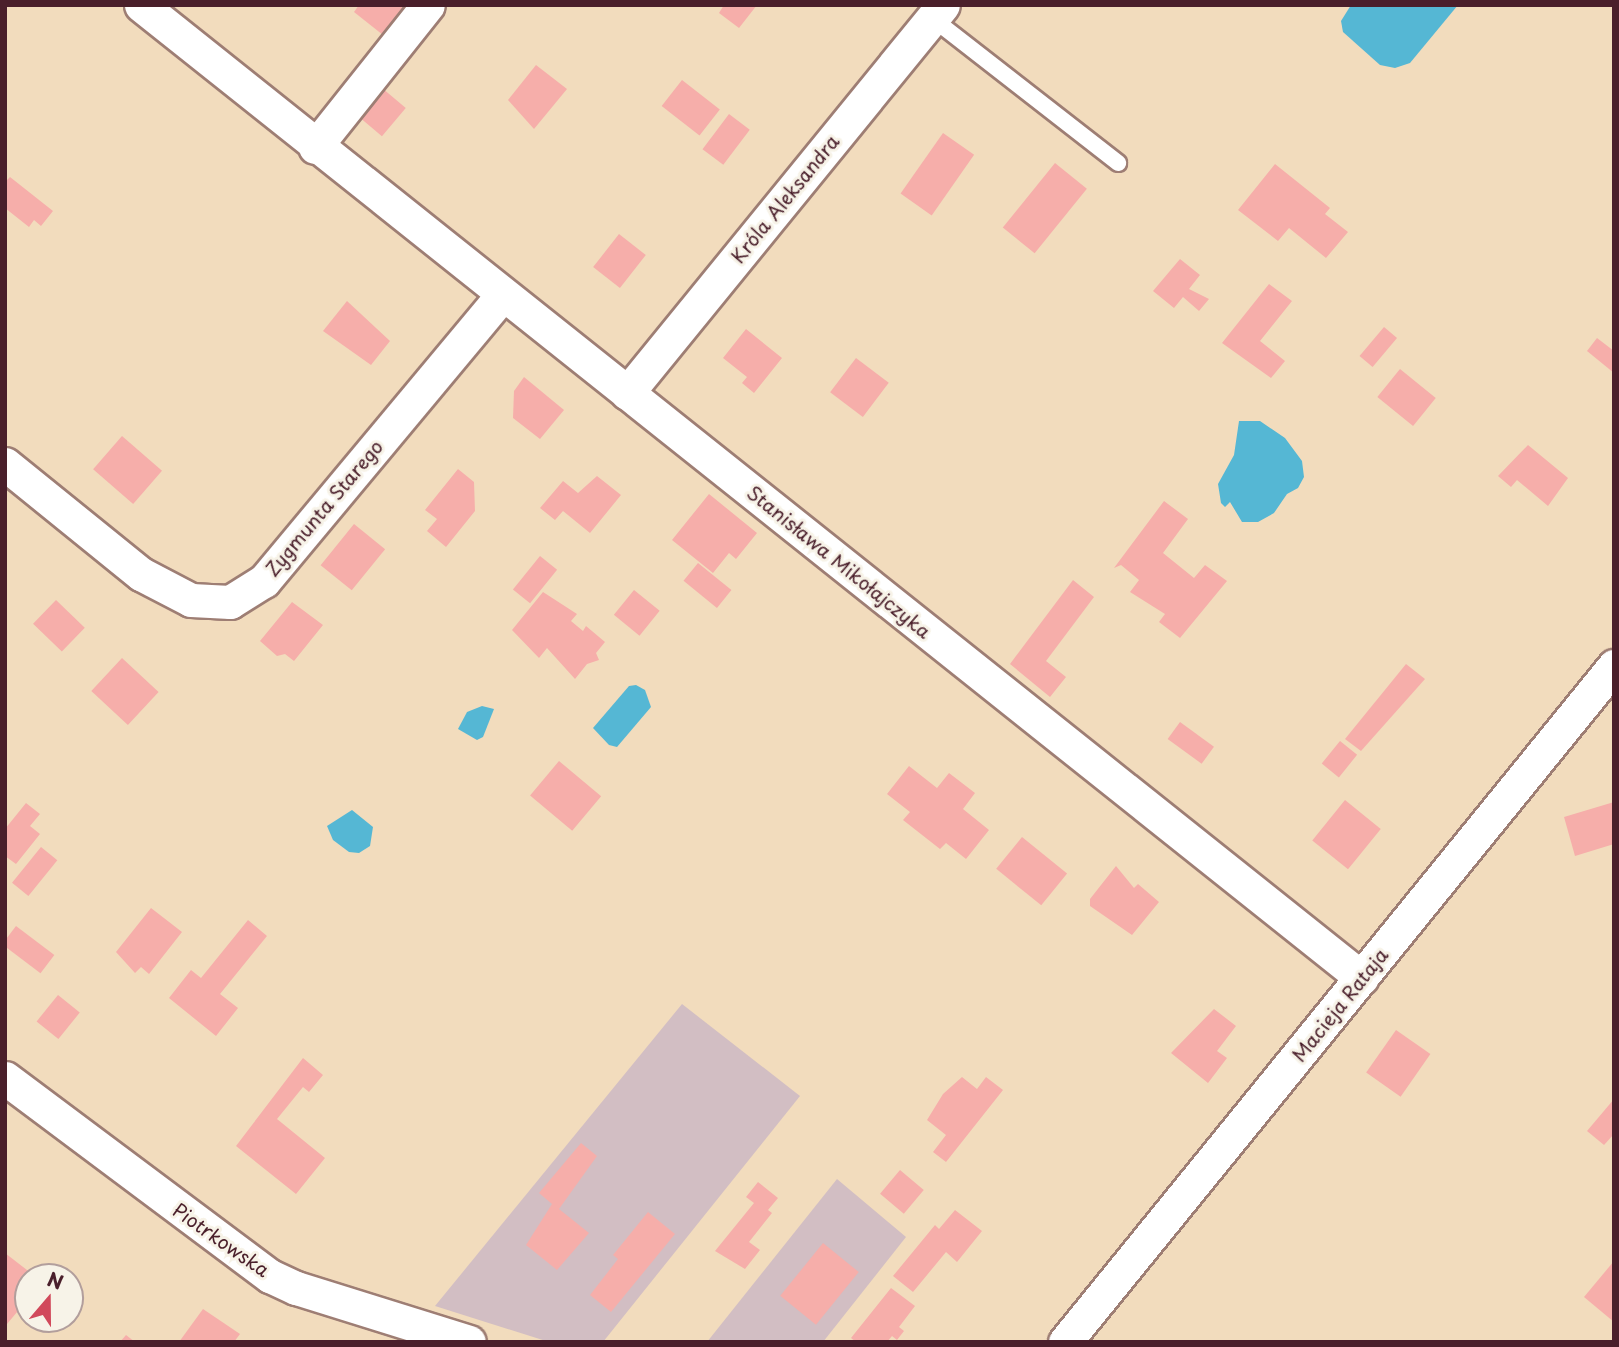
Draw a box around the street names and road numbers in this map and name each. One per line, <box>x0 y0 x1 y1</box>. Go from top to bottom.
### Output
street label: Króla Aleksandra <box>726 130 844 268</box>
street label: Zygmunta Starego <box>261 435 387 581</box>
street label: Stanisława Mikołajczyka <box>743 481 935 643</box>
street label: Macieja Rataja <box>1287 944 1393 1066</box>
street label: Piotrkowska <box>168 1198 274 1282</box>

